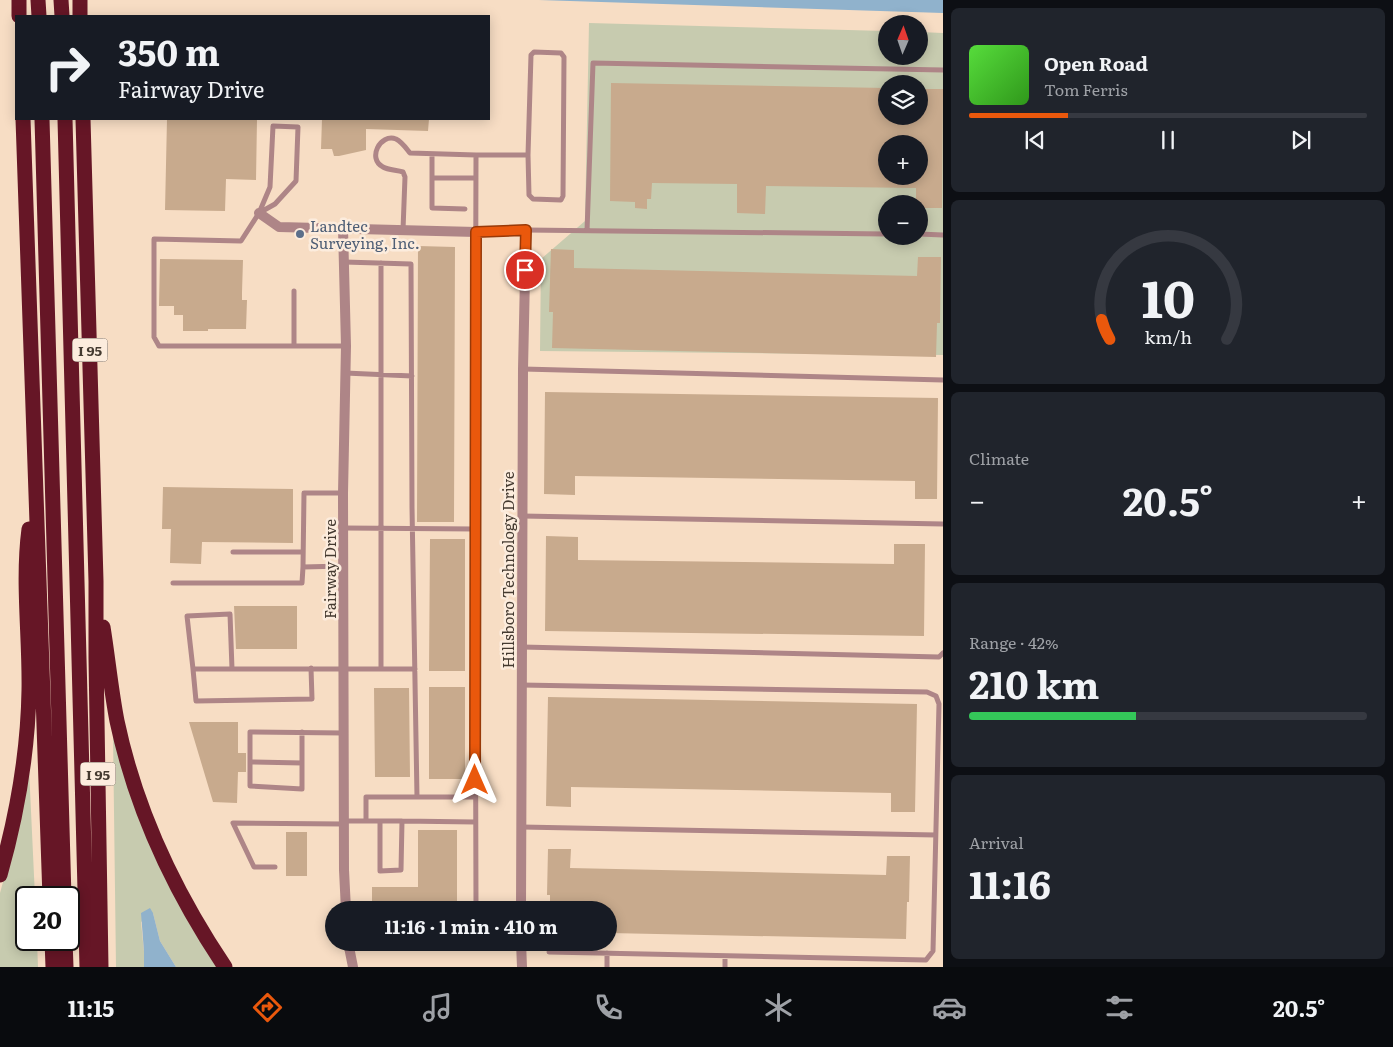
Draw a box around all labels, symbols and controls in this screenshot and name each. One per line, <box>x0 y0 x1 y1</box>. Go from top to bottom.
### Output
north arrow <box>878 15 928 65</box>
map controls <box>878 15 928 245</box>
text: 350 m <box>118 25 220 77</box>
icon: right <box>35 35 100 100</box>
text: Open Road <box>1044 49 1148 77</box>
text: Fairway Drive <box>118 72 264 105</box>
button: layers <box>878 75 928 125</box>
text: Tom Ferris <box>1044 77 1128 101</box>
icon: previous <box>1021 126 1049 154</box>
icon: pause <box>1154 126 1182 154</box>
icon: next <box>1287 126 1315 154</box>
button: + <box>878 135 928 185</box>
button: − <box>878 195 928 245</box>
place label: Landtec Surveying, Inc. <box>310 214 420 254</box>
marker: Landtec Surveying, Inc. <box>294 228 306 240</box>
pin <box>504 249 546 291</box>
icon: arrive <box>511 256 539 284</box>
text: 10 <box>1141 257 1195 334</box>
text: km/h <box>1144 323 1192 350</box>
road number: I 95 <box>72 338 108 362</box>
text: Climate <box>969 446 1029 470</box>
street label: Hillsboro Technology Drive <box>496 471 519 669</box>
text: 20.5° <box>1123 471 1213 528</box>
text: − <box>969 478 985 520</box>
text: + <box>1351 478 1367 520</box>
street label: Fairway Drive <box>318 519 341 619</box>
text: Range · 42% <box>969 630 1059 654</box>
text: 210 km <box>969 654 1099 711</box>
position arrow <box>448 753 500 805</box>
road number: I 95 <box>80 762 116 786</box>
text: Arrival <box>969 830 1024 854</box>
text: 11:16 <box>969 854 1051 911</box>
speed limit sign: 20 <box>15 886 80 951</box>
text: 11:16 · 1 min · 410 m <box>384 912 558 940</box>
icon: directions <box>250 990 285 1025</box>
icon: music <box>420 990 455 1025</box>
icon: phone <box>591 990 626 1025</box>
icon: climate <box>761 990 796 1025</box>
icon: car <box>932 990 967 1025</box>
icon: filters <box>1102 990 1137 1025</box>
text: 11:15 <box>68 991 114 1024</box>
text: 20.5° <box>1273 991 1325 1024</box>

